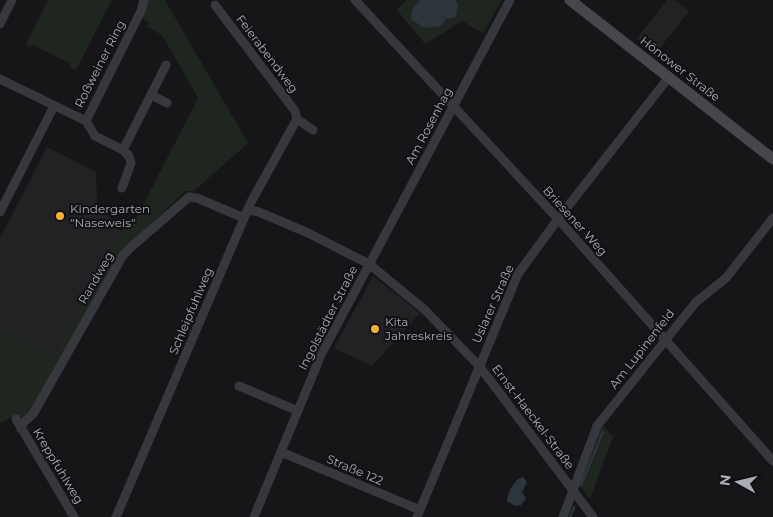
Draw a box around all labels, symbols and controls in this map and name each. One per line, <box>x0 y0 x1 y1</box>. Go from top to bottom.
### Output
street label: Feierabendweg <box>233 12 302 96</box>
street label: Roßweiner Ring <box>71 17 128 110</box>
street label: Hönower Straße <box>637 33 723 104</box>
street label: Am Rosenhag <box>402 85 455 167</box>
street label: Briesener Weg <box>540 183 611 259</box>
place label: Kindergarten "Naseweis" <box>70 201 150 230</box>
marker: Kindergarten "Naseweis" <box>54 210 66 222</box>
street label: Randweg <box>75 249 117 307</box>
street label: Uslarer Straße <box>469 262 517 345</box>
street label: Ingolstädter Straße <box>295 263 360 372</box>
street label: Schleipfuhlweg <box>165 265 216 357</box>
street label: Am Lupinenfeld <box>606 306 677 392</box>
place label: Kita Jahreskreis <box>384 314 452 343</box>
marker: Kita Jahreskreis <box>369 323 381 335</box>
street label: Ernst-Haeckel-Straße <box>489 361 578 472</box>
street label: Kreppfuhlweg <box>30 425 87 506</box>
street label: Straße 122 <box>325 451 386 488</box>
north arrow <box>713 457 763 507</box>
text: N <box>715 473 735 487</box>

